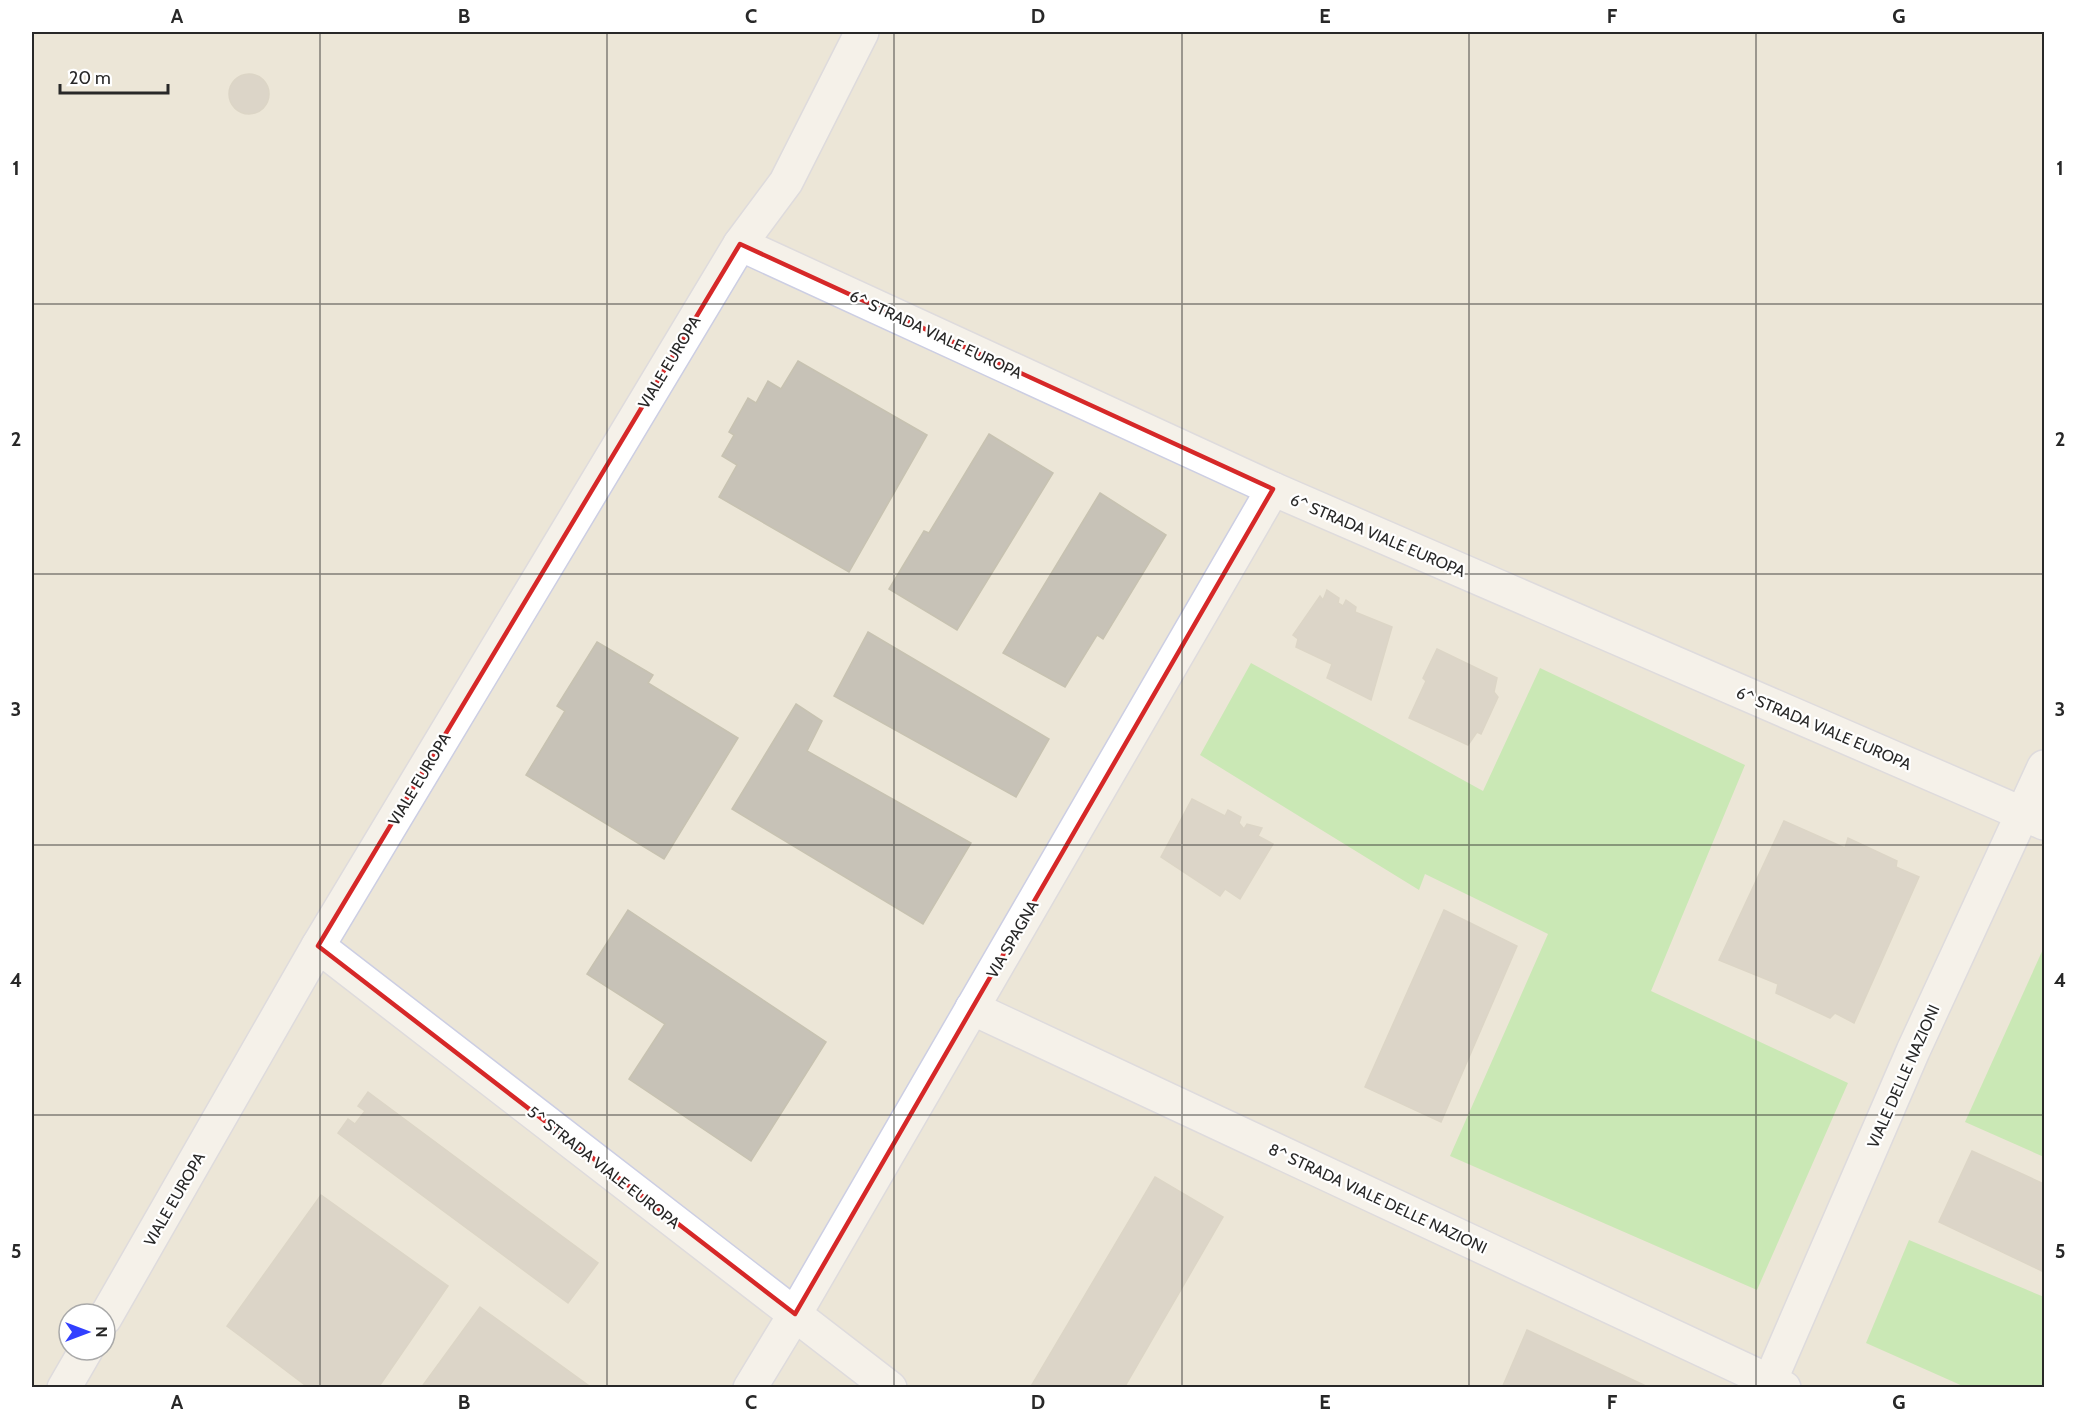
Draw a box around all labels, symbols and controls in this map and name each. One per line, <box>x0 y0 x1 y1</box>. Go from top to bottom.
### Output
text: A <box>171 4 184 28</box>
text: B <box>458 4 470 28</box>
text: C <box>745 4 757 28</box>
text: D <box>1031 4 1045 28</box>
text: E <box>1319 4 1331 28</box>
text: F <box>1607 4 1618 28</box>
text: G <box>1892 4 1906 28</box>
scale bar <box>60 57 168 95</box>
text: 20 m <box>69 67 111 89</box>
text: 1 <box>12 156 20 180</box>
text: 1 <box>2056 156 2064 180</box>
street label: 6^ STRADA VIALE EUROPA <box>847 286 1025 383</box>
street label: VIALE EUROPA <box>634 312 705 412</box>
text: 2 <box>11 427 21 451</box>
text: 2 <box>2055 427 2065 451</box>
street label: 6^ STRADA VIALE EUROPA <box>1288 490 1468 581</box>
street label: 6^ STRADA VIALE EUROPA <box>1734 683 1914 774</box>
text: 3 <box>11 697 21 721</box>
text: 3 <box>2055 697 2065 721</box>
street label: VIALE EUROPA <box>384 729 455 829</box>
street label: VIA SPAGNA <box>983 897 1042 982</box>
text: 4 <box>10 968 22 992</box>
text: 4 <box>2054 968 2066 992</box>
street label: VIALE DELLE NAZIONI <box>1863 1002 1944 1151</box>
street label: 5^ STRADA VIALE EUROPA <box>524 1102 684 1233</box>
street label: 8^ STRADA VIALE DELLE NAZIONI <box>1266 1139 1490 1257</box>
street label: VIALE EUROPA <box>140 1149 209 1249</box>
text: 5 <box>11 1239 21 1263</box>
text: 5 <box>2055 1239 2065 1263</box>
north arrow <box>57 1302 117 1362</box>
text: N <box>92 1326 111 1338</box>
text: A <box>171 1390 184 1414</box>
text: B <box>458 1390 470 1414</box>
text: C <box>745 1390 757 1414</box>
text: D <box>1031 1390 1045 1414</box>
text: E <box>1319 1390 1331 1414</box>
text: F <box>1607 1390 1618 1414</box>
text: G <box>1892 1390 1906 1414</box>

